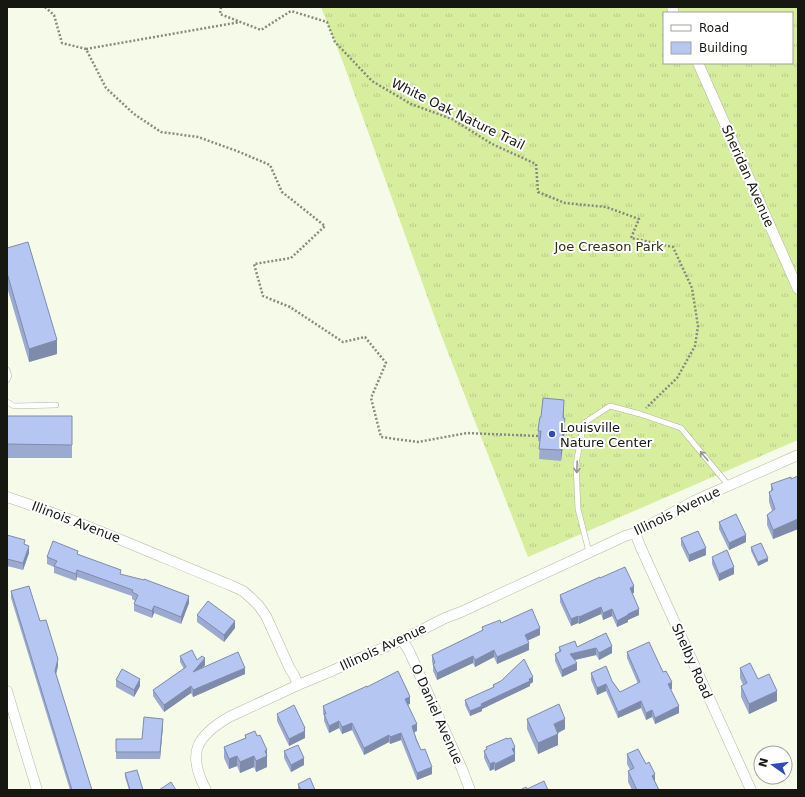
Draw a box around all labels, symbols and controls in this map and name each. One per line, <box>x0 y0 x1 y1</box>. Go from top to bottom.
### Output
legend <box>663 12 793 64</box>
text: Road <box>699 21 729 35</box>
text: Building <box>699 41 748 55</box>
street label: White Oak Nature Trail <box>389 75 527 153</box>
street label: Sheridan Avenue <box>719 123 777 229</box>
park label: Joe Creason Park <box>553 239 664 254</box>
place label: Louisville Nature Center <box>560 420 653 450</box>
marker: Louisville Nature Center <box>547 429 557 439</box>
one-way arrow <box>700 450 709 461</box>
one-way arrow <box>573 460 580 473</box>
street label: Illinois Avenue <box>632 484 722 538</box>
street label: Illinois Avenue <box>30 498 122 546</box>
street label: Illinois Avenue <box>337 620 429 674</box>
street label: Shelby Road <box>669 621 715 701</box>
street label: O Daniel Avenue <box>408 662 466 766</box>
north arrow <box>753 745 793 785</box>
text: N <box>756 757 771 769</box>

